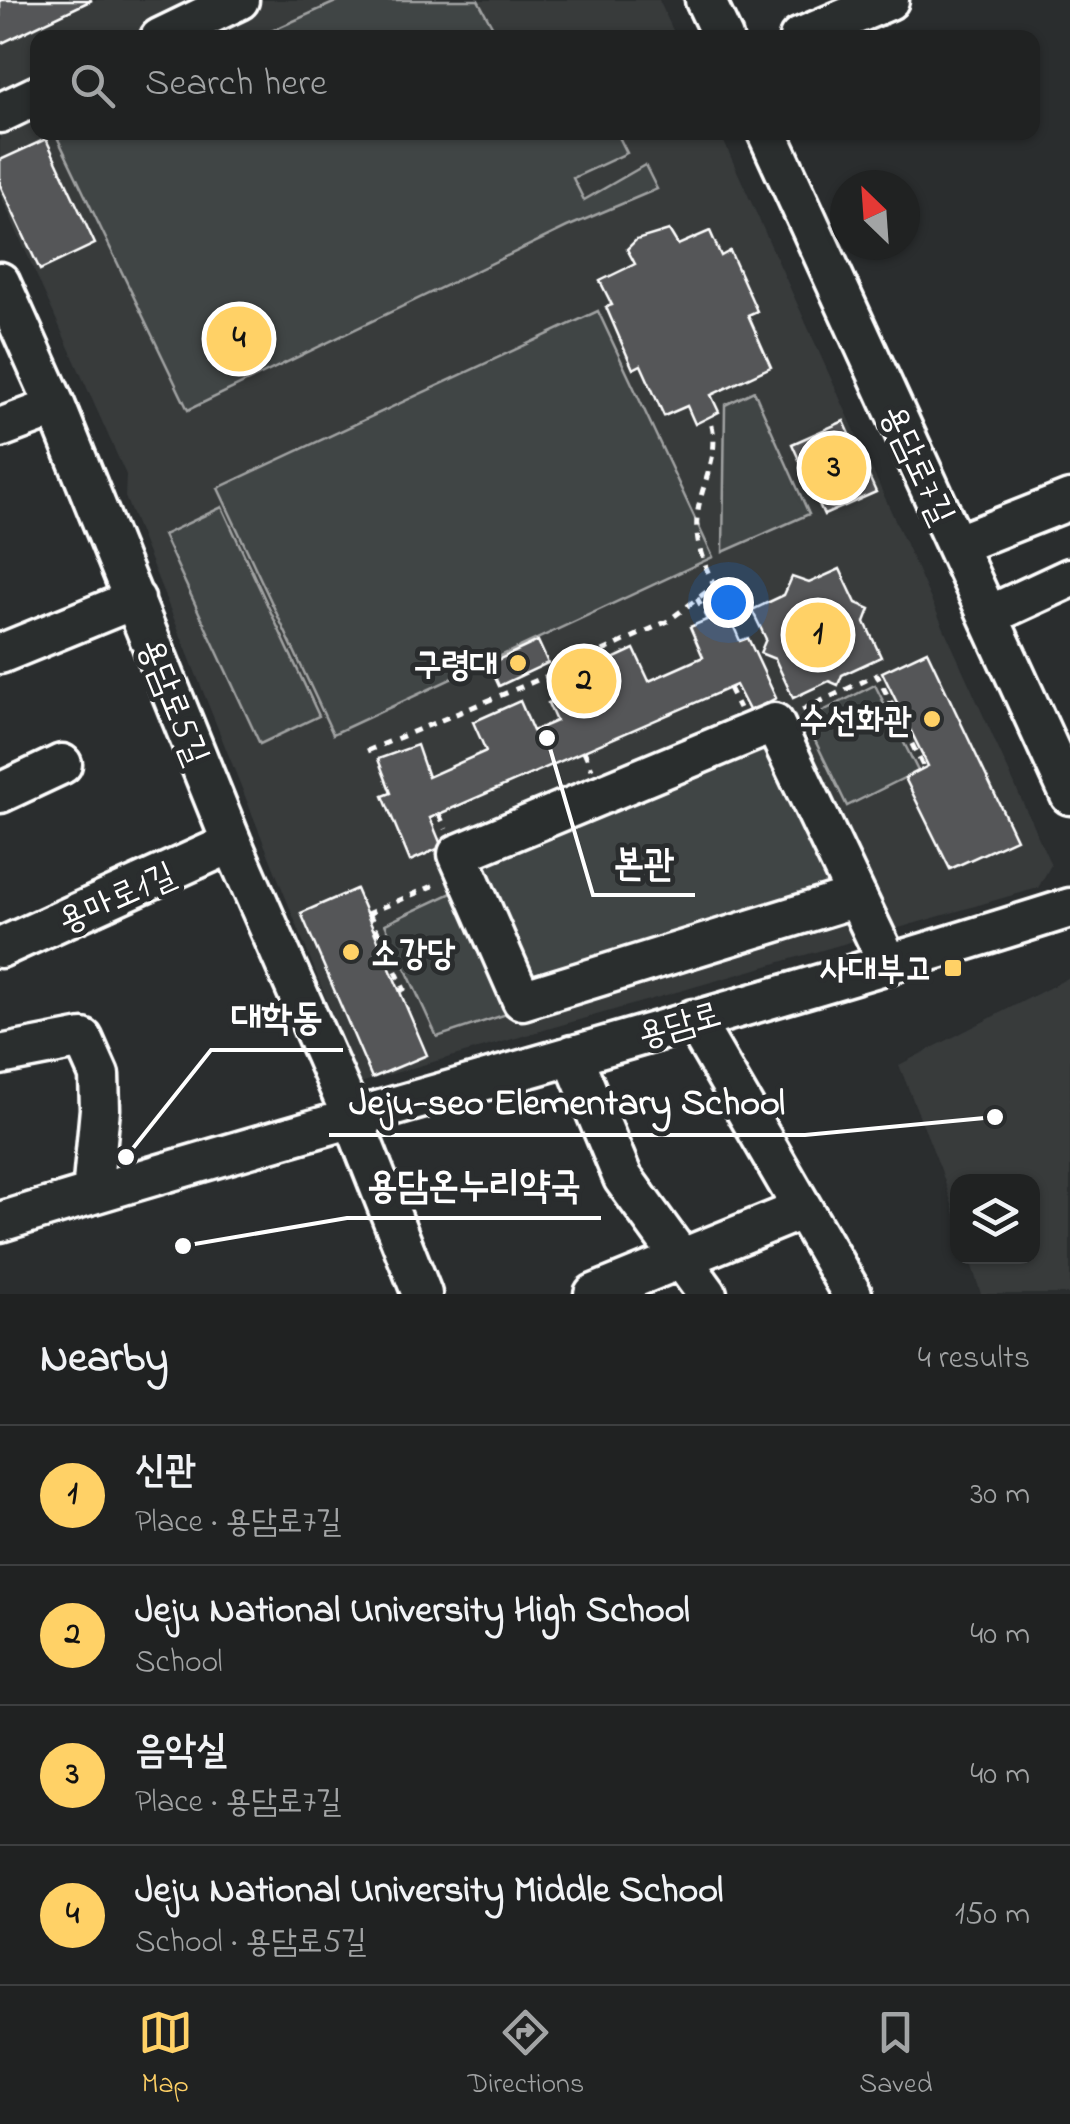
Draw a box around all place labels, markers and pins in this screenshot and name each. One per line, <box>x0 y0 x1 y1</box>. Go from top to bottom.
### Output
pin: 4 <box>206 302 272 376</box>
pin: 3 <box>802 430 866 506</box>
pin: 1 <box>786 598 850 672</box>
place label: 구령대 <box>414 641 498 692</box>
pin: 2 <box>552 644 616 718</box>
marker: 구령대 <box>507 652 529 674</box>
place label: 수선화관 <box>799 697 912 748</box>
marker: 수선화관 <box>921 708 943 730</box>
callout: 본관 <box>593 827 695 895</box>
place label: 소강당 <box>371 930 456 981</box>
marker: 소강당 <box>340 941 362 963</box>
place label: 사대부고 <box>819 946 933 997</box>
marker: 사대부고 <box>942 957 964 979</box>
callout: 대학동 <box>211 982 343 1050</box>
callout: Jeju-seo Elementary School <box>329 1067 805 1135</box>
callout: 용담온누리약국 <box>347 1150 601 1218</box>

